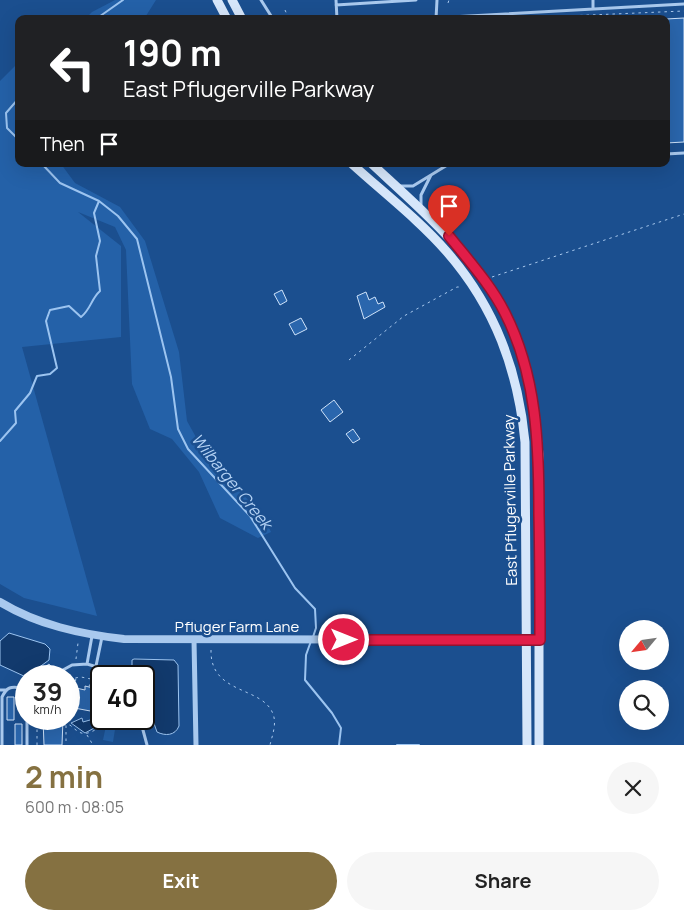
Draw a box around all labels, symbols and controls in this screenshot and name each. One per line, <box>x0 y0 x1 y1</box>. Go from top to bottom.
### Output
text: 190 m <box>123 29 222 77</box>
icon: left <box>40 35 105 100</box>
text: East Pflugerville Parkway <box>123 74 374 104</box>
icon: arrive <box>95 130 123 158</box>
text: Then <box>40 131 85 157</box>
pin <box>428 185 470 236</box>
icon: arrive <box>435 192 463 220</box>
street label: East Pflugerville Parkway <box>498 414 522 586</box>
water label: Wilbarger Creek <box>187 428 279 535</box>
position arrow <box>317 613 369 665</box>
street label: Pfluger Farm Lane <box>175 616 299 637</box>
north arrow <box>619 620 669 670</box>
map controls <box>619 620 669 730</box>
speed limit sign: 40 <box>90 665 155 730</box>
text: 39 <box>32 674 63 709</box>
button: search <box>619 680 669 730</box>
text: km/h <box>34 701 61 718</box>
text: 2 min <box>25 756 103 797</box>
button: close <box>607 762 659 814</box>
text: 600 m · 08:05 <box>25 796 124 818</box>
button: Exit <box>25 852 337 910</box>
button: Share <box>347 852 659 910</box>

